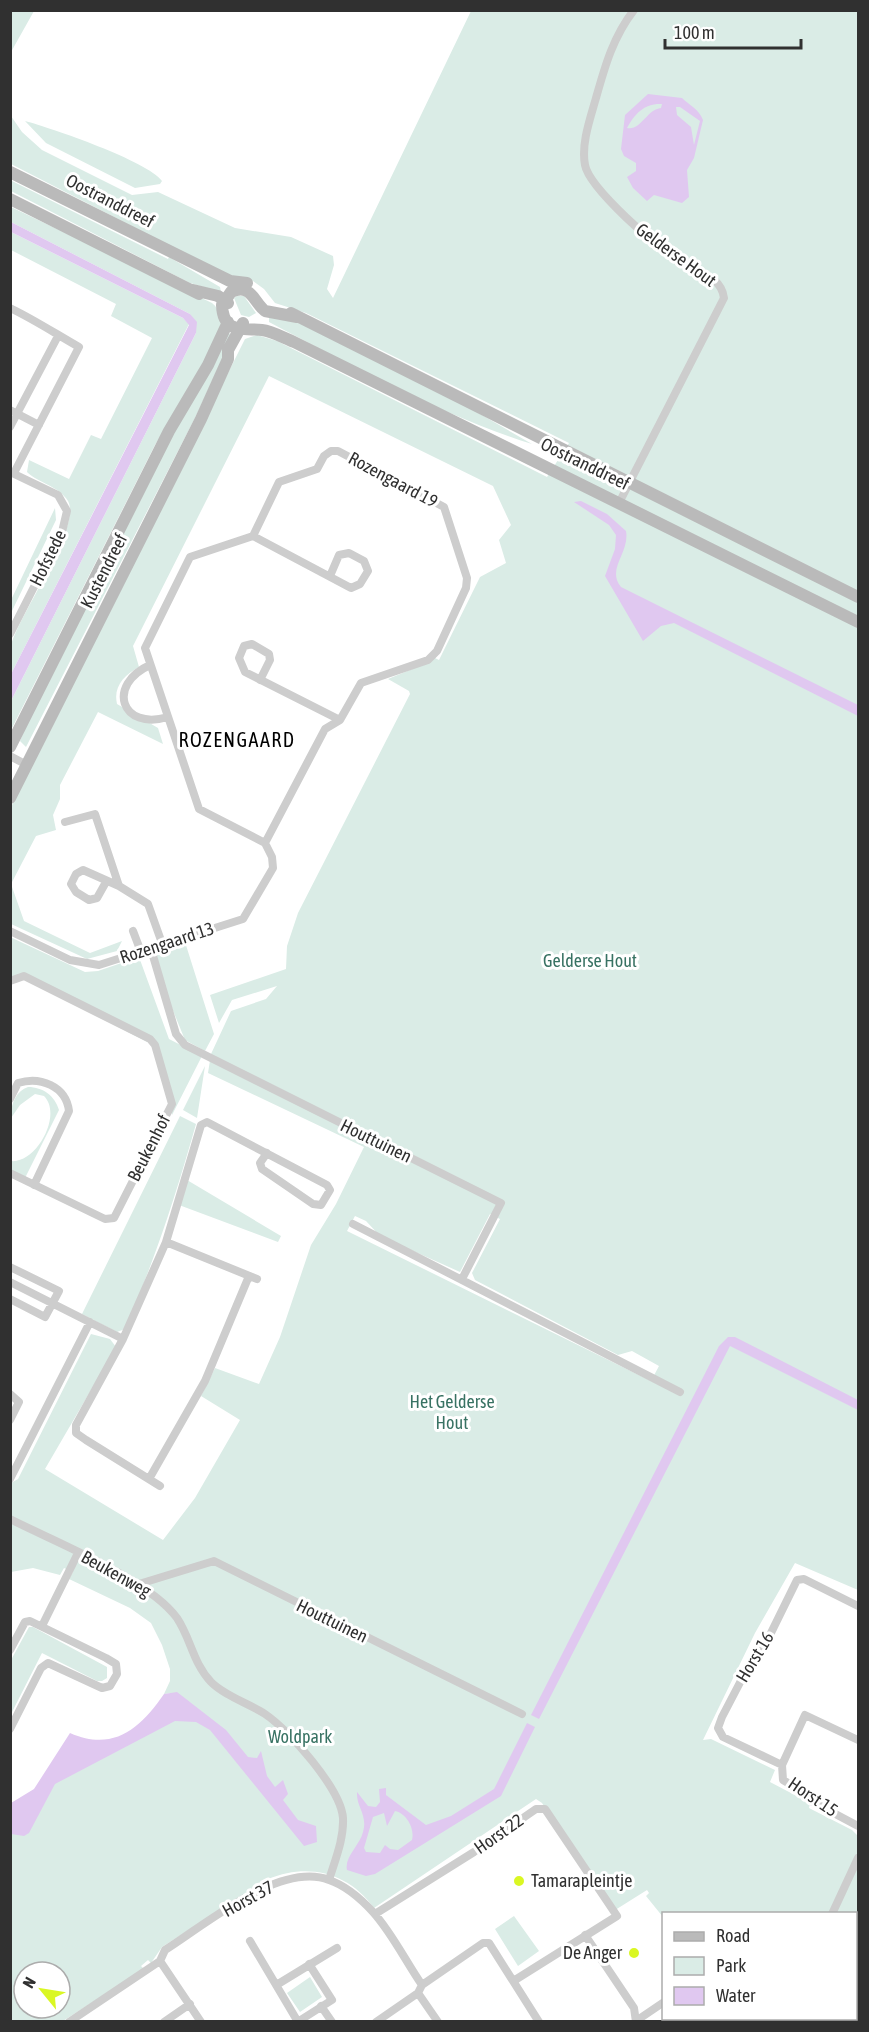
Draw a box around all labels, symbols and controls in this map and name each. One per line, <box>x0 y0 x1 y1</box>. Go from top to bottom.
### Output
scale bar <box>665 12 802 50</box>
text: 100 m <box>674 22 715 43</box>
street label: Oostranddreef <box>63 169 158 232</box>
street label: Gelderse Hout <box>632 218 721 291</box>
street label: Oostranddreef <box>537 433 633 494</box>
street label: Rozengaard 19 <box>345 447 441 512</box>
street label: Hofstede <box>25 526 70 589</box>
street label: Kustendreef <box>76 530 131 611</box>
district label: ROZENGAARD <box>179 728 295 751</box>
street label: Rozengaard 13 <box>117 917 217 968</box>
park label: Gelderse Hout <box>543 950 637 971</box>
street label: Beukenhof <box>123 1111 174 1185</box>
street label: Houttuinen <box>337 1114 415 1167</box>
park label: Het Gelderse Hout <box>409 1391 495 1433</box>
street label: Beukenweg <box>78 1546 155 1601</box>
street label: Houttuinen <box>293 1594 371 1647</box>
street label: Horst 16 <box>731 1628 778 1686</box>
park label: Woldpark <box>268 1726 332 1747</box>
street label: Horst 15 <box>785 1772 842 1821</box>
street label: Horst 22 <box>470 1809 527 1858</box>
place label: Tamarapleintje <box>531 1870 632 1891</box>
marker: Tamarapleintje <box>512 1874 526 1888</box>
street label: Horst 37 <box>219 1876 277 1921</box>
legend <box>662 1912 857 2020</box>
text: Road <box>716 1925 750 1946</box>
place label: De Anger <box>563 1942 623 1963</box>
marker: De Anger <box>627 1946 641 1960</box>
text: Park <box>716 1955 746 1976</box>
north arrow <box>12 1960 72 2020</box>
text: N <box>19 1974 39 1991</box>
text: Water <box>716 1985 756 2006</box>

